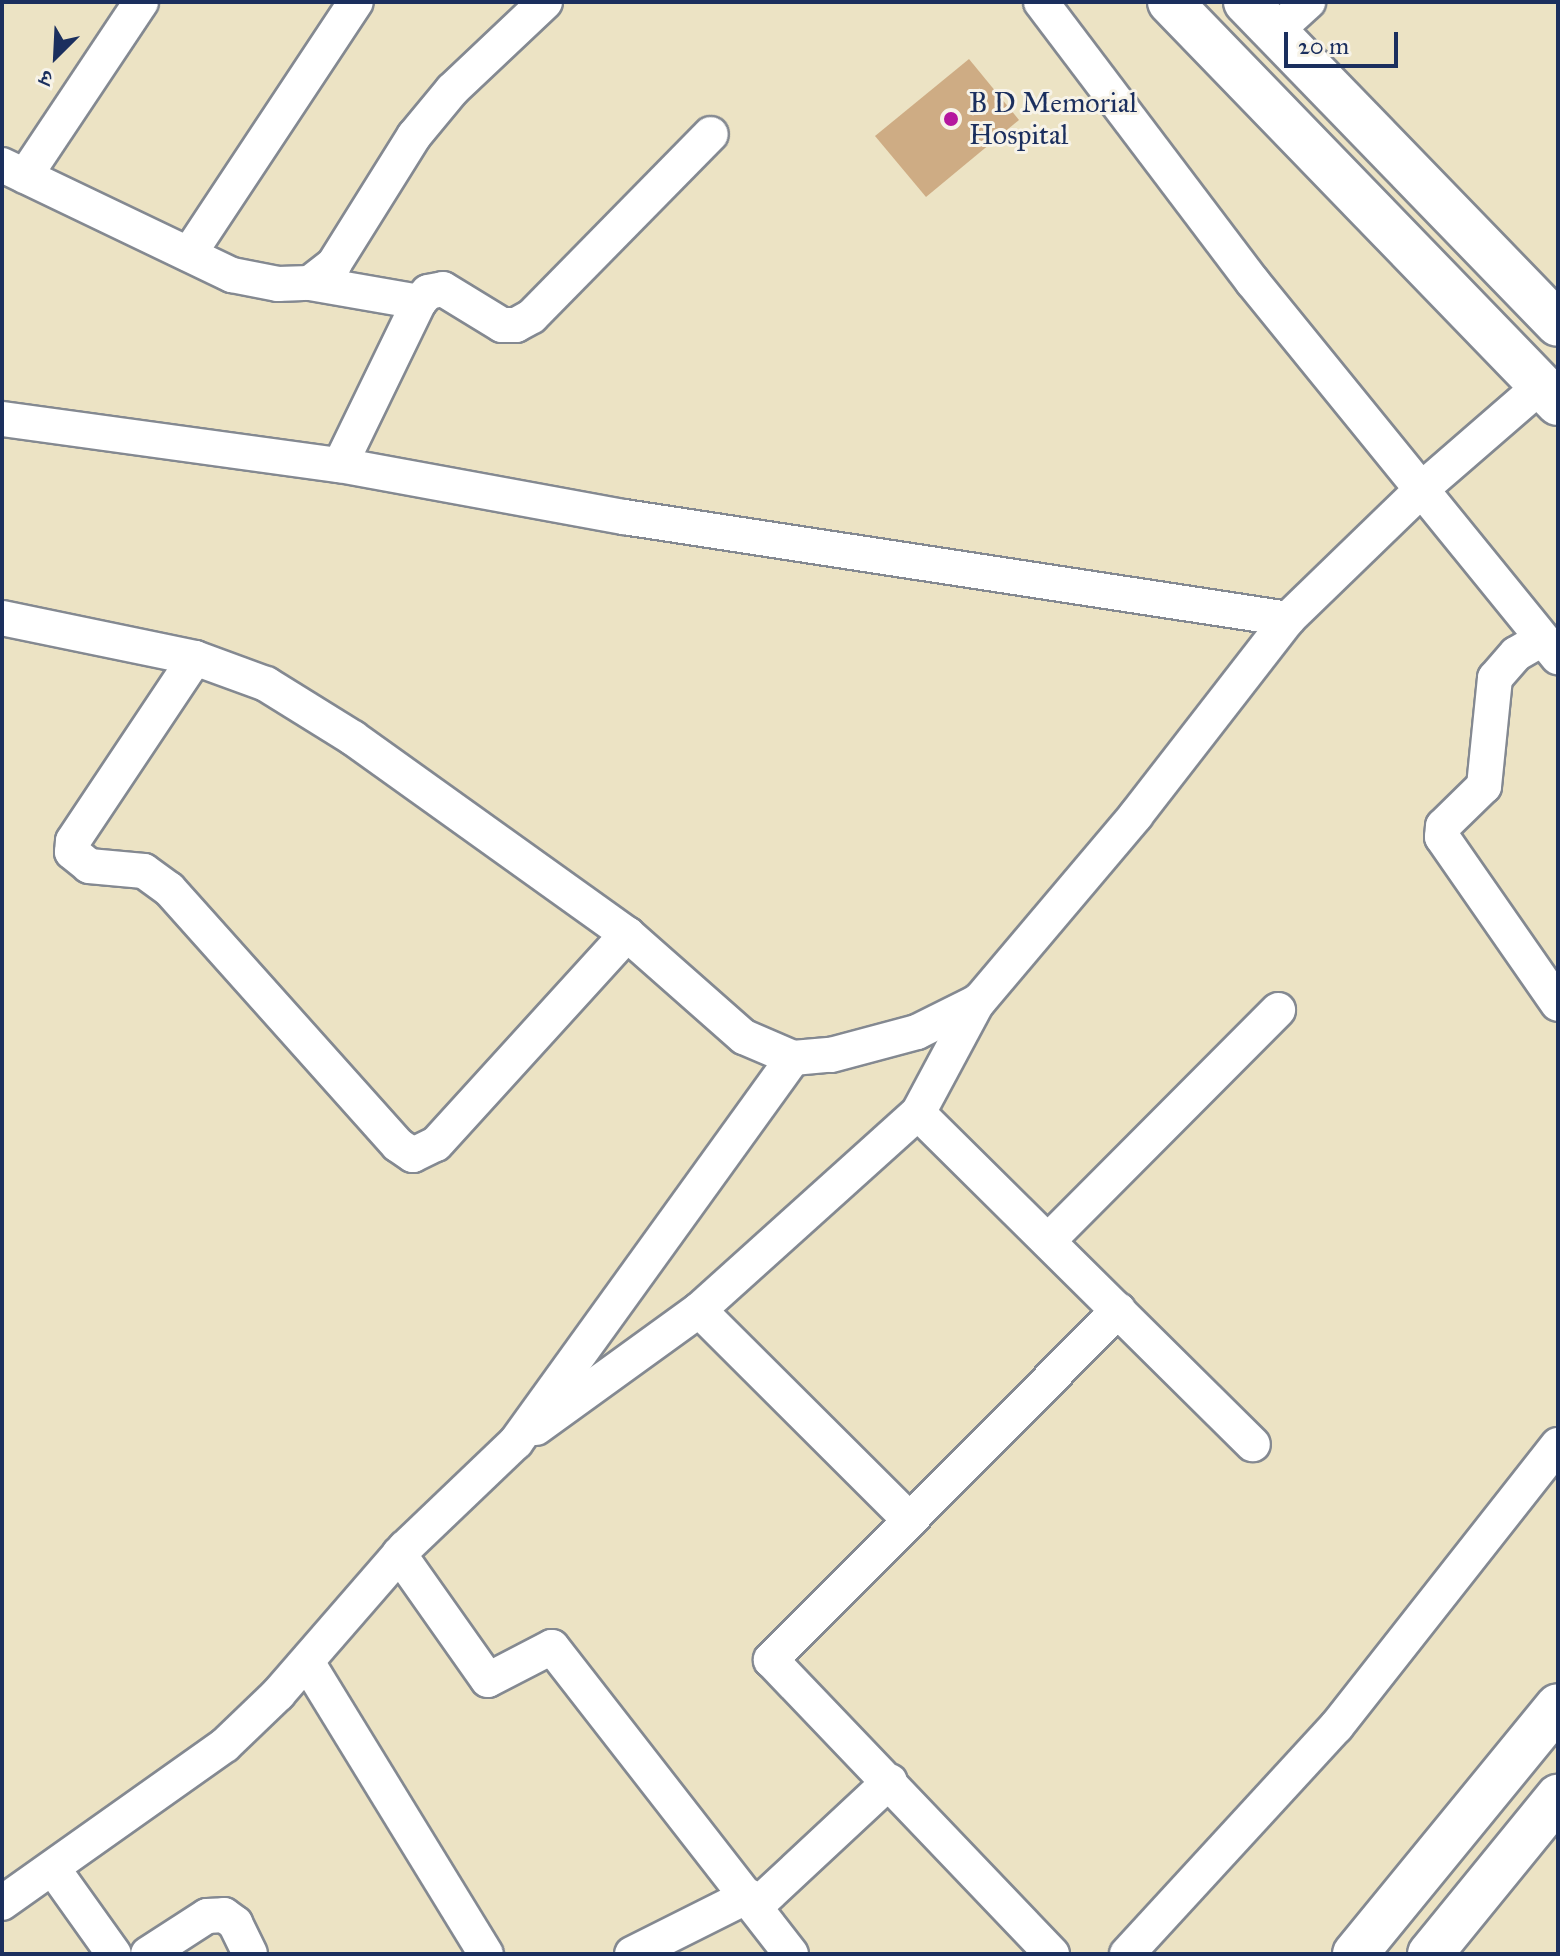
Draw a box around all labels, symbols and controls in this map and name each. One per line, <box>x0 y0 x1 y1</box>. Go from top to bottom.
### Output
north arrow <box>16 16 96 96</box>
scale bar <box>1288 16 1402 66</box>
text: 20 m <box>1298 31 1349 61</box>
text: उ <box>35 64 57 93</box>
place label: B D Memorial Hospital <box>969 86 1137 152</box>
marker: B D Memorial Hospital <box>940 108 962 130</box>

